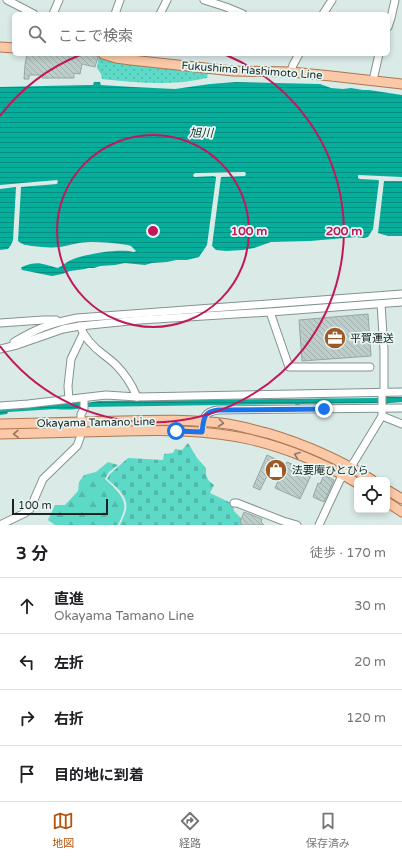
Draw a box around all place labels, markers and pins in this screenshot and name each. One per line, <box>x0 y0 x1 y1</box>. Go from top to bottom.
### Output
centre of rings <box>146 224 160 238</box>
office icon: 平賀運送 <box>322 325 348 351</box>
place label: 平賀運送 <box>350 332 394 345</box>
shop icon: 法要庵ひとひら <box>263 457 289 483</box>
place label: 法要庵ひとひら <box>292 464 369 477</box>

